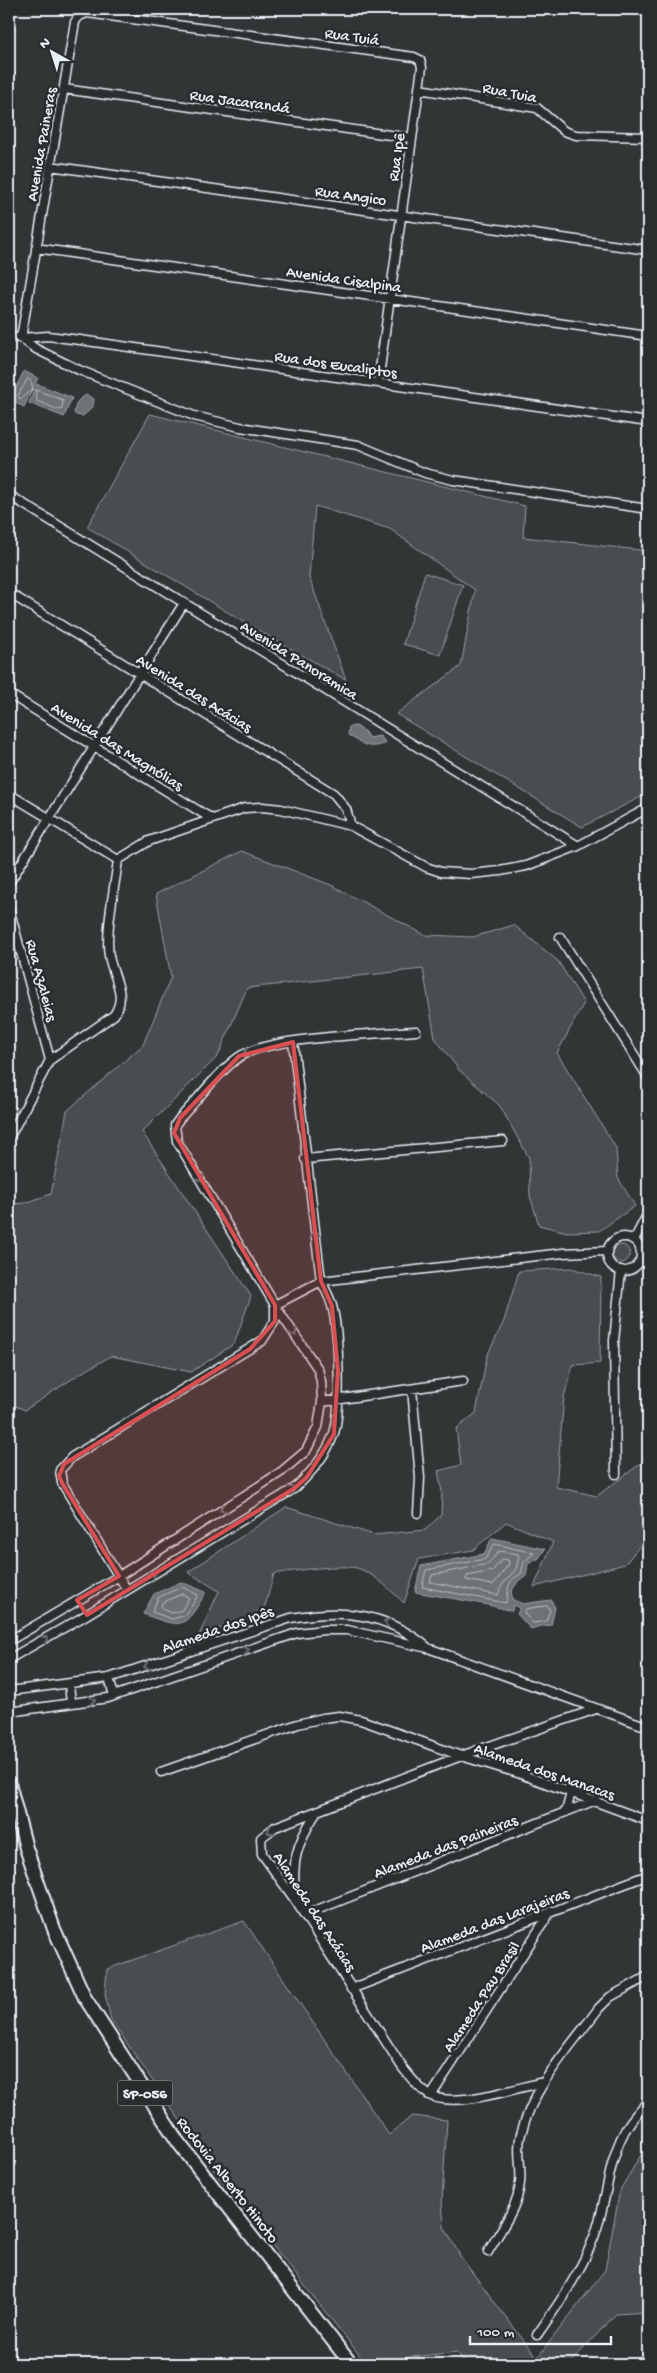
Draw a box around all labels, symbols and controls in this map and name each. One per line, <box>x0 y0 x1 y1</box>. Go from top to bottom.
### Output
street label: Rua Tuiá <box>323 25 381 52</box>
north arrow <box>28 28 78 78</box>
text: N <box>36 34 54 53</box>
street label: Rua Tuia <box>481 80 539 109</box>
street label: Avenida Paineras <box>24 85 63 203</box>
street label: Rua Jacarandá <box>188 87 292 120</box>
street label: Rua Ipê <box>386 131 411 183</box>
street label: Rua Angico <box>314 183 387 212</box>
street label: Avenida Cisalpina <box>285 264 403 299</box>
street label: Rua dos Eucaliptos <box>273 348 399 385</box>
street label: Avenida Panoramica <box>236 618 361 706</box>
street label: Avenida das Acácias <box>132 652 256 739</box>
street label: Avenida das Magnólias <box>46 699 187 797</box>
street label: Rua Azaleias <box>20 938 60 1025</box>
one-way arrow <box>242 1048 251 1058</box>
one-way arrow <box>194 1174 204 1183</box>
one-way arrow <box>310 1228 321 1236</box>
one-way arrow <box>288 1327 297 1337</box>
one-way arrow <box>286 1486 295 1495</box>
one-way arrow <box>219 1503 228 1513</box>
one-way arrow <box>148 1571 157 1581</box>
street label: Alameda dos Ipês <box>160 1603 277 1659</box>
one-way arrow <box>384 1618 392 1628</box>
one-way arrow <box>40 1635 49 1645</box>
one-way arrow <box>241 1646 250 1656</box>
one-way arrow <box>143 1661 152 1671</box>
one-way arrow <box>87 1696 96 1706</box>
street label: Alameda dos Manacas <box>471 1740 618 1807</box>
street label: Alameda das Paineiras <box>372 1812 522 1884</box>
one-way arrow <box>267 1824 276 1834</box>
street label: Alameda das Acácias <box>267 1849 359 1977</box>
street label: Alameda das Larajeiras <box>418 1885 573 1959</box>
street label: Alameda Pau Brasil <box>440 1939 526 2057</box>
road number: SP-056 <box>118 2080 172 2106</box>
street label: Rodovia Alberto Hinoto <box>171 2114 281 2248</box>
scale bar <box>470 2313 611 2345</box>
text: 100 m <box>476 2324 515 2342</box>

